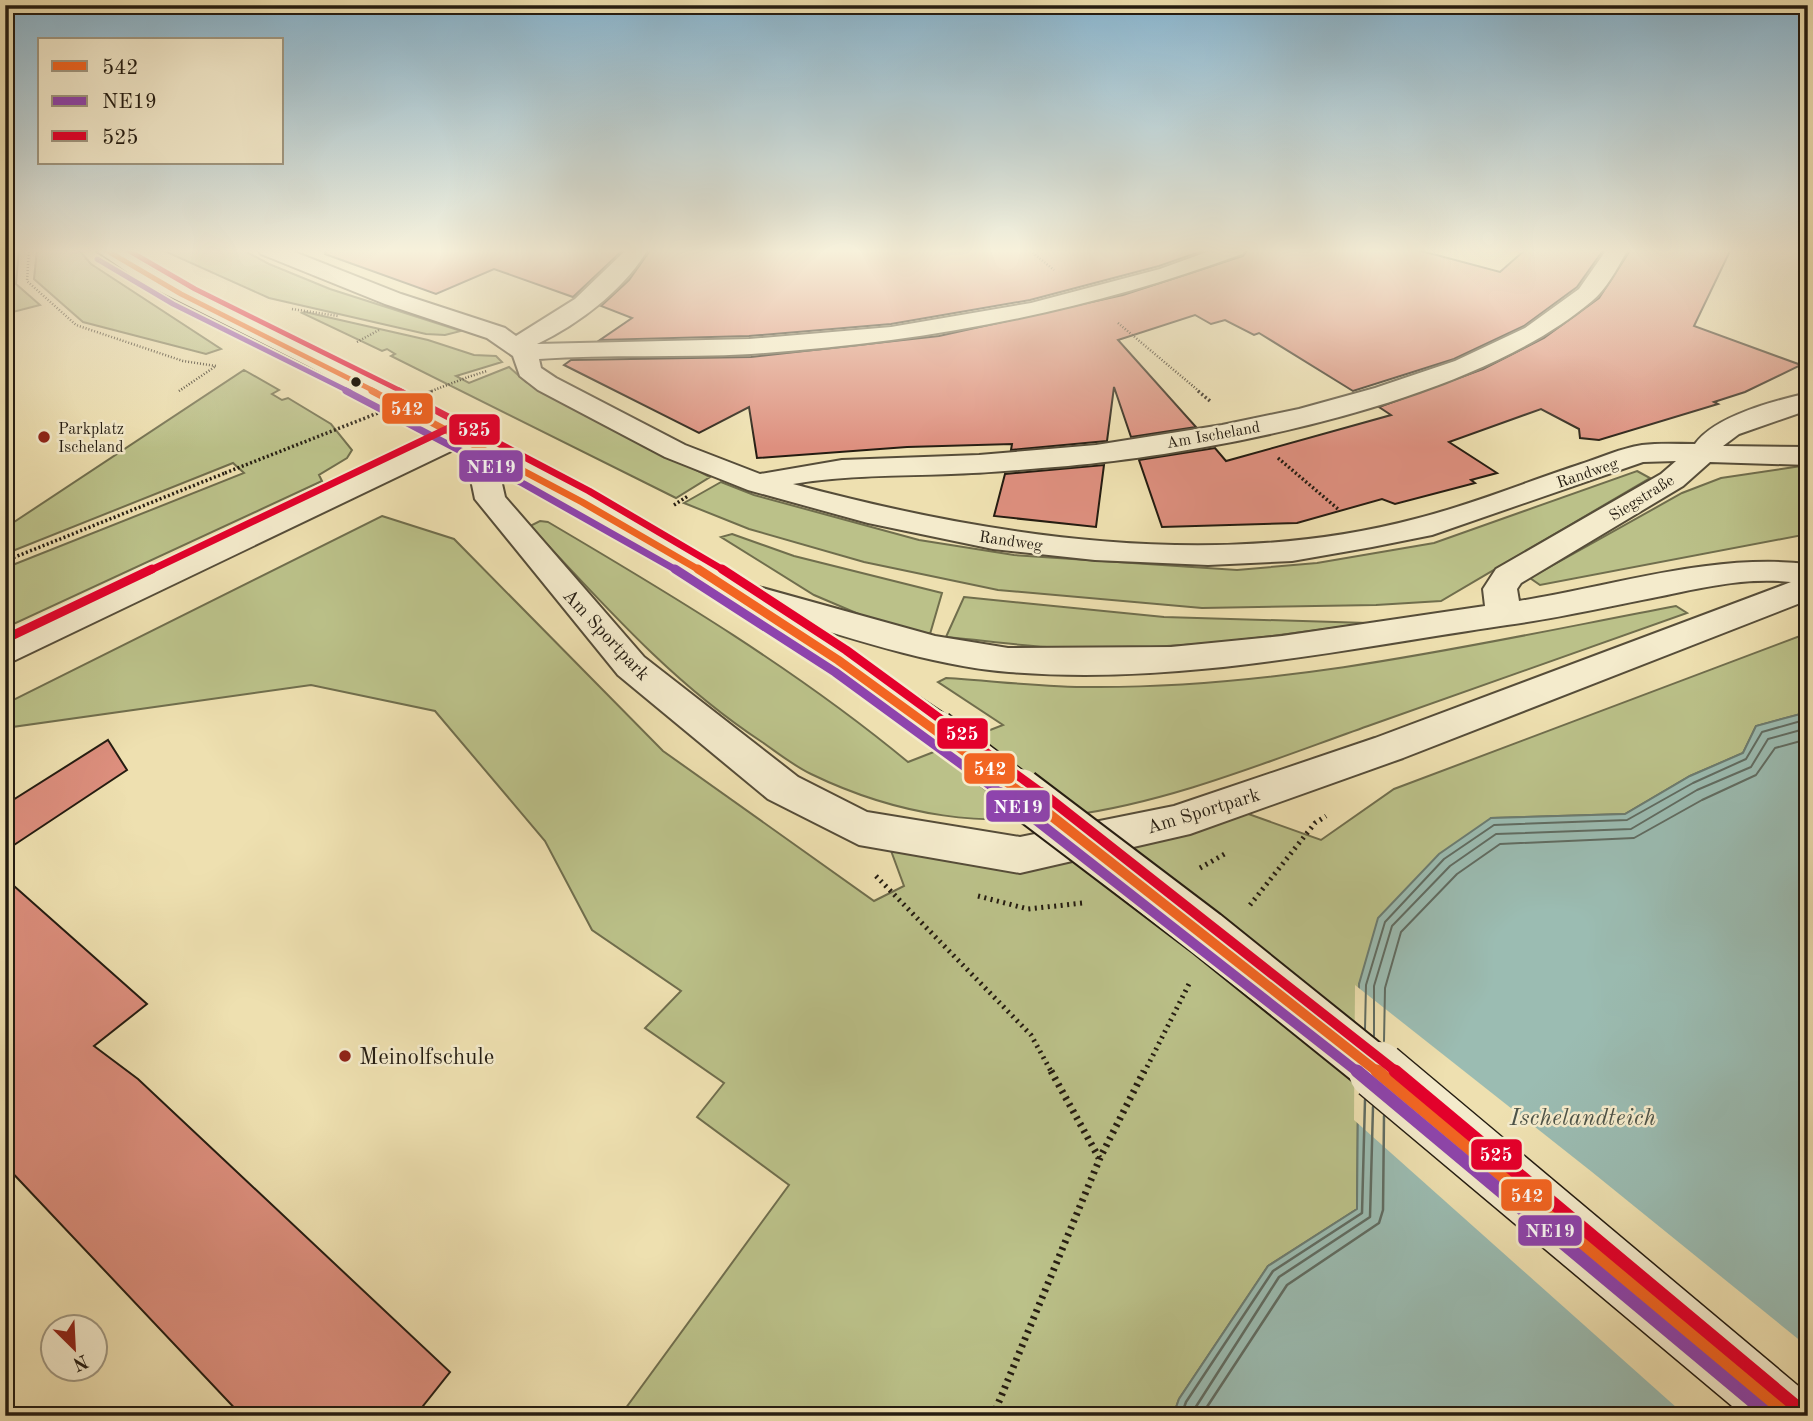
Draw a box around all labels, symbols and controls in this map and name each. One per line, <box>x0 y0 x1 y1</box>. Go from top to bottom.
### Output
legend <box>38 38 284 164</box>
text: 542 <box>102 58 139 79</box>
text: NE19 <box>102 92 157 113</box>
text: 525 <box>102 128 139 149</box>
unlabelled marker <box>349 375 363 389</box>
line badge: 542 <box>381 392 434 425</box>
text: 542 <box>390 401 424 420</box>
line badge: 525 <box>448 413 501 446</box>
street label: Am Ischeland <box>1165 420 1261 452</box>
place label: Parkplatz Ischeland <box>58 422 124 456</box>
text: 525 <box>457 422 491 441</box>
marker: Parkplatz Ischeland <box>36 429 52 445</box>
line badge: NE19 <box>458 449 524 483</box>
street label: Randweg <box>1555 456 1621 492</box>
text: NE19 <box>466 459 516 478</box>
street label: Siegstraße <box>1607 473 1677 525</box>
street label: Randweg <box>978 530 1044 554</box>
street label: Am Sportpark <box>558 586 652 685</box>
line badge: 525 <box>936 717 989 750</box>
text: 525 <box>945 726 979 745</box>
line badge: 542 <box>963 752 1016 785</box>
text: 542 <box>973 761 1007 780</box>
street label: Am Sportpark <box>1145 786 1263 839</box>
line badge: NE19 <box>985 789 1051 823</box>
text: NE19 <box>993 799 1043 818</box>
place label: Meinolfschule <box>359 1046 494 1069</box>
marker: Meinolfschule <box>337 1048 353 1064</box>
water label: Ischelandteich <box>1509 1107 1656 1131</box>
line badge: 525 <box>1470 1138 1523 1171</box>
text: 525 <box>1479 1147 1513 1166</box>
line badge: 542 <box>1500 1178 1553 1212</box>
text: 542 <box>1510 1188 1544 1207</box>
line badge: NE19 <box>1517 1214 1583 1247</box>
text: NE19 <box>1525 1223 1575 1242</box>
north arrow <box>38 1312 108 1382</box>
text: N <box>69 1350 90 1373</box>

